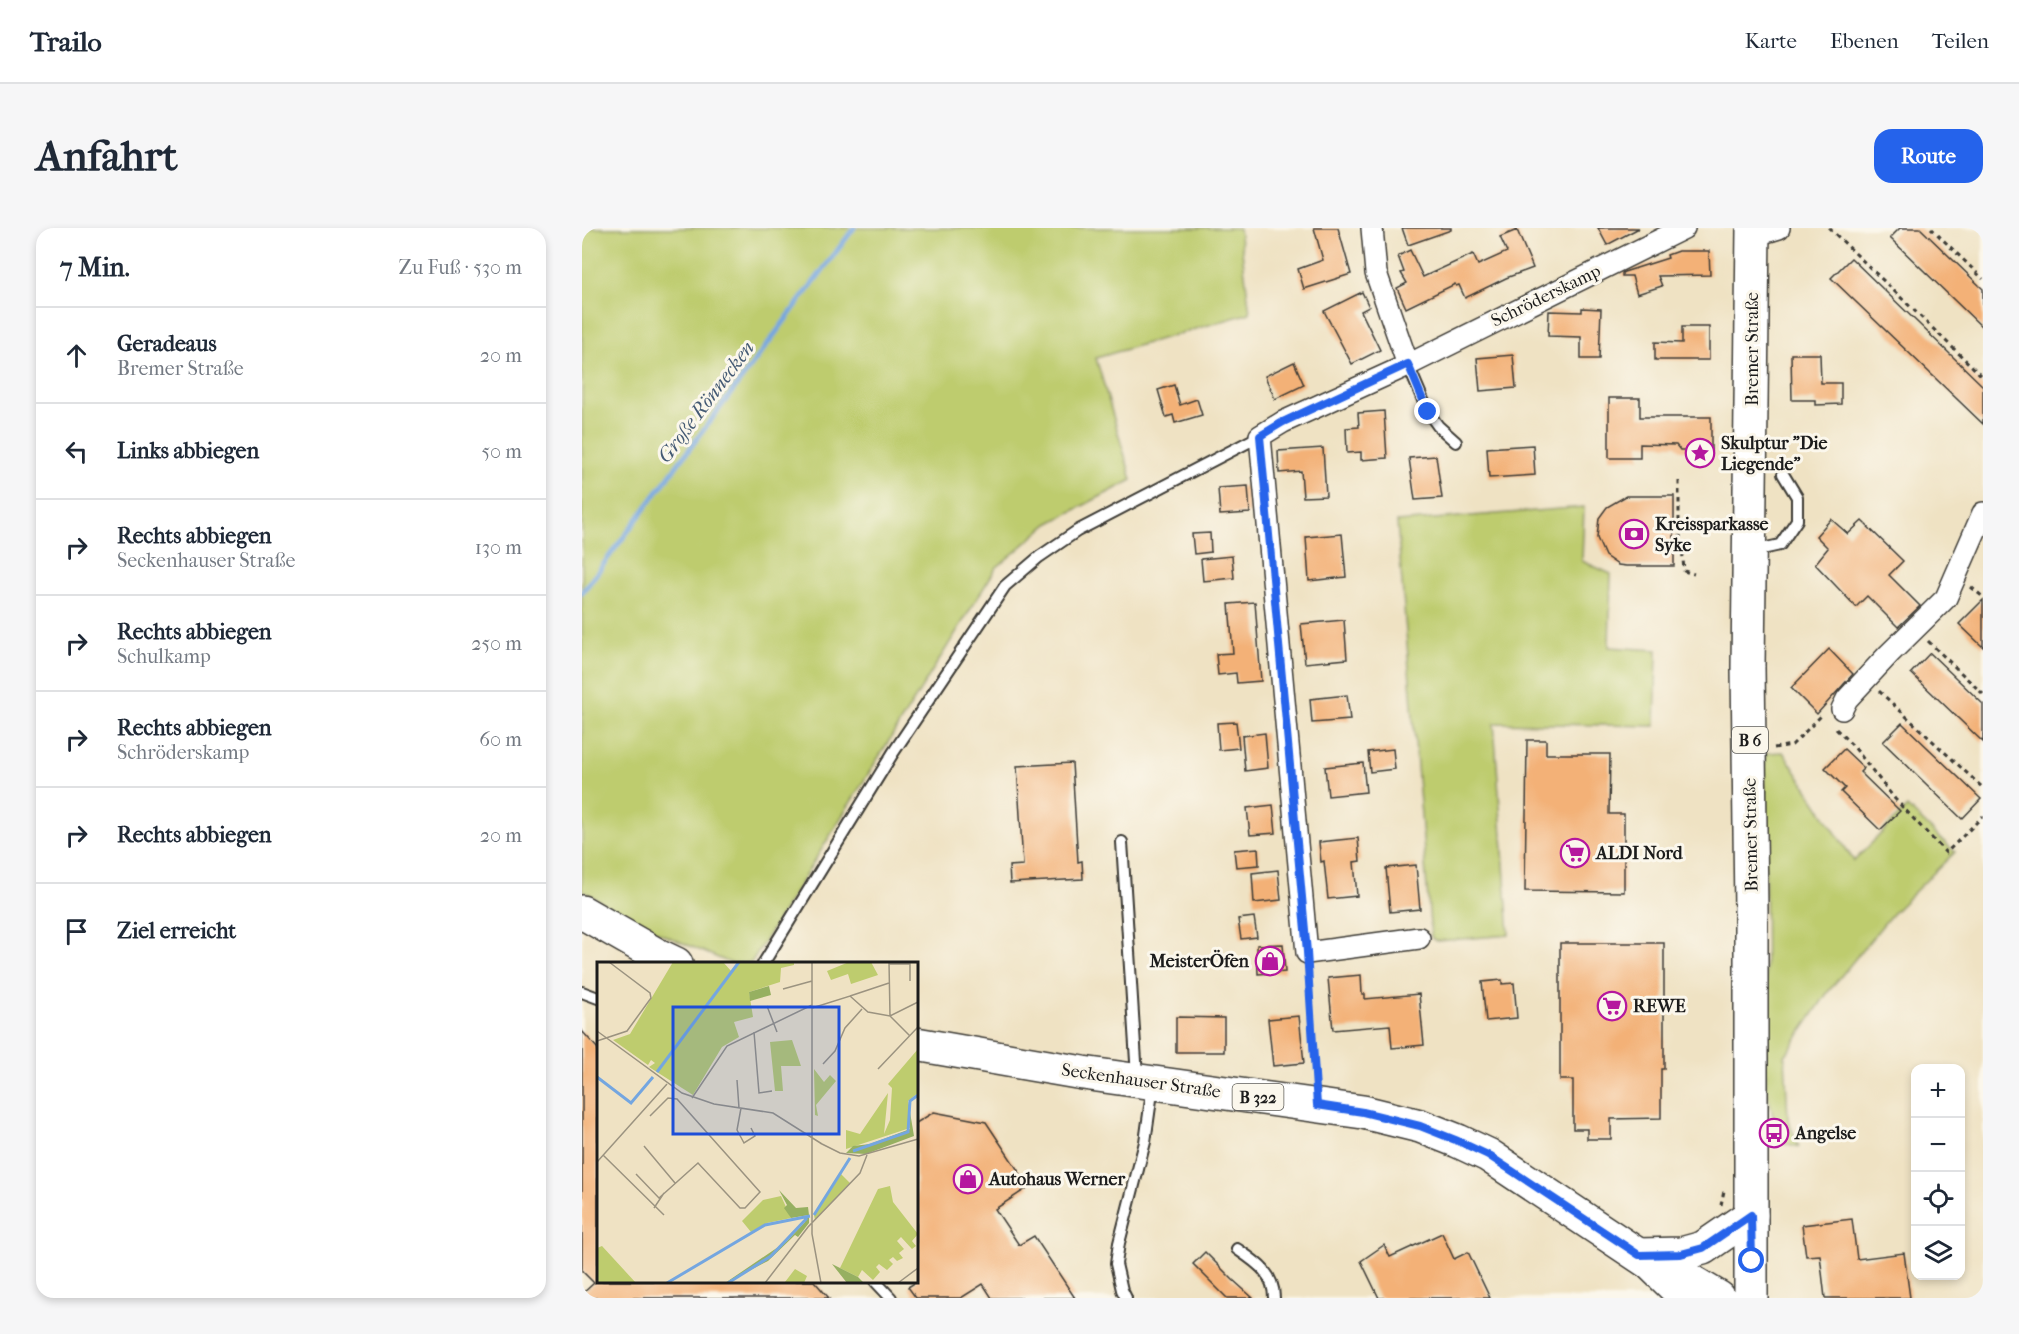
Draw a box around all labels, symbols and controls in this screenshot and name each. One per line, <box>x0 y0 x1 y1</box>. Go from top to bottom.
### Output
text: Trailo <box>30 25 102 58</box>
text: Karte <box>1745 29 1797 53</box>
text: Ebenen <box>1830 29 1899 53</box>
text: Teilen <box>1932 29 1989 53</box>
button: Route <box>1874 129 1983 183</box>
text: Anfahrt <box>36 132 178 181</box>
text: 7 Min. <box>60 252 130 283</box>
text: Zu Fuß · 530 m <box>399 256 522 279</box>
street label: Schröderskamp <box>1488 260 1604 332</box>
street label: Bremer Straße <box>1742 292 1763 406</box>
text: Geradeaus <box>117 331 217 357</box>
water label: Große Rönnecken <box>653 337 759 467</box>
icon: ahead <box>60 339 93 372</box>
text: 20 m <box>480 344 522 367</box>
text: Bremer Straße <box>117 357 244 380</box>
route end <box>1414 398 1440 424</box>
place label: Skulptur "Die Liegende" <box>1721 433 1828 475</box>
icon: left <box>60 435 93 468</box>
place icon: Skulptur "Die Liegende" <box>1684 437 1716 469</box>
text: Links abbiegen <box>117 438 259 464</box>
text: 50 m <box>481 440 522 463</box>
place label: Kreissparkasse Syke <box>1655 514 1769 556</box>
bank icon: Kreissparkasse Syke <box>1618 518 1650 550</box>
text: Rechts abbiegen <box>117 523 272 549</box>
icon: right <box>60 531 93 564</box>
text: 130 m <box>475 536 522 559</box>
text: Seckenhauser Straße <box>117 549 295 572</box>
text: Rechts abbiegen <box>117 619 272 645</box>
icon: right <box>60 627 93 660</box>
text: 250 m <box>471 632 522 655</box>
text: Schulkamp <box>117 645 211 668</box>
text: Rechts abbiegen <box>117 715 272 741</box>
icon: right <box>60 723 93 756</box>
road number: B 6 <box>1732 727 1768 753</box>
text: 60 m <box>479 728 522 751</box>
text: Schröderskamp <box>117 741 249 764</box>
street label: Bremer Straße <box>1740 778 1762 892</box>
icon: right <box>60 819 93 852</box>
text: Rechts abbiegen <box>117 822 272 848</box>
text: 20 m <box>480 824 522 847</box>
supermarket icon: ALDI Nord <box>1559 837 1591 869</box>
place label: ALDI Nord <box>1595 843 1684 864</box>
icon: arrive <box>60 915 93 948</box>
text: Ziel erreicht <box>117 918 236 944</box>
shop icon: MeisterÖfen <box>1254 945 1286 977</box>
place label: MeisterÖfen <box>1149 949 1250 972</box>
inset map <box>597 962 918 1283</box>
supermarket icon: REWE <box>1596 990 1628 1022</box>
place label: REWE <box>1633 996 1686 1017</box>
street label: Seckenhauser Straße <box>1060 1059 1222 1103</box>
map controls <box>1911 1064 1965 1280</box>
button: + <box>1911 1064 1965 1118</box>
road number: B 322 <box>1232 1084 1284 1110</box>
bus stop icon: Angelse <box>1758 1117 1790 1149</box>
button: − <box>1911 1118 1965 1172</box>
place label: Angelse <box>1794 1123 1856 1144</box>
shop icon: Autohaus Werner <box>952 1163 984 1195</box>
place label: Autohaus Werner <box>988 1169 1125 1190</box>
button: locate <box>1911 1172 1965 1226</box>
button: layers <box>1911 1226 1965 1280</box>
route start <box>1738 1247 1764 1273</box>

